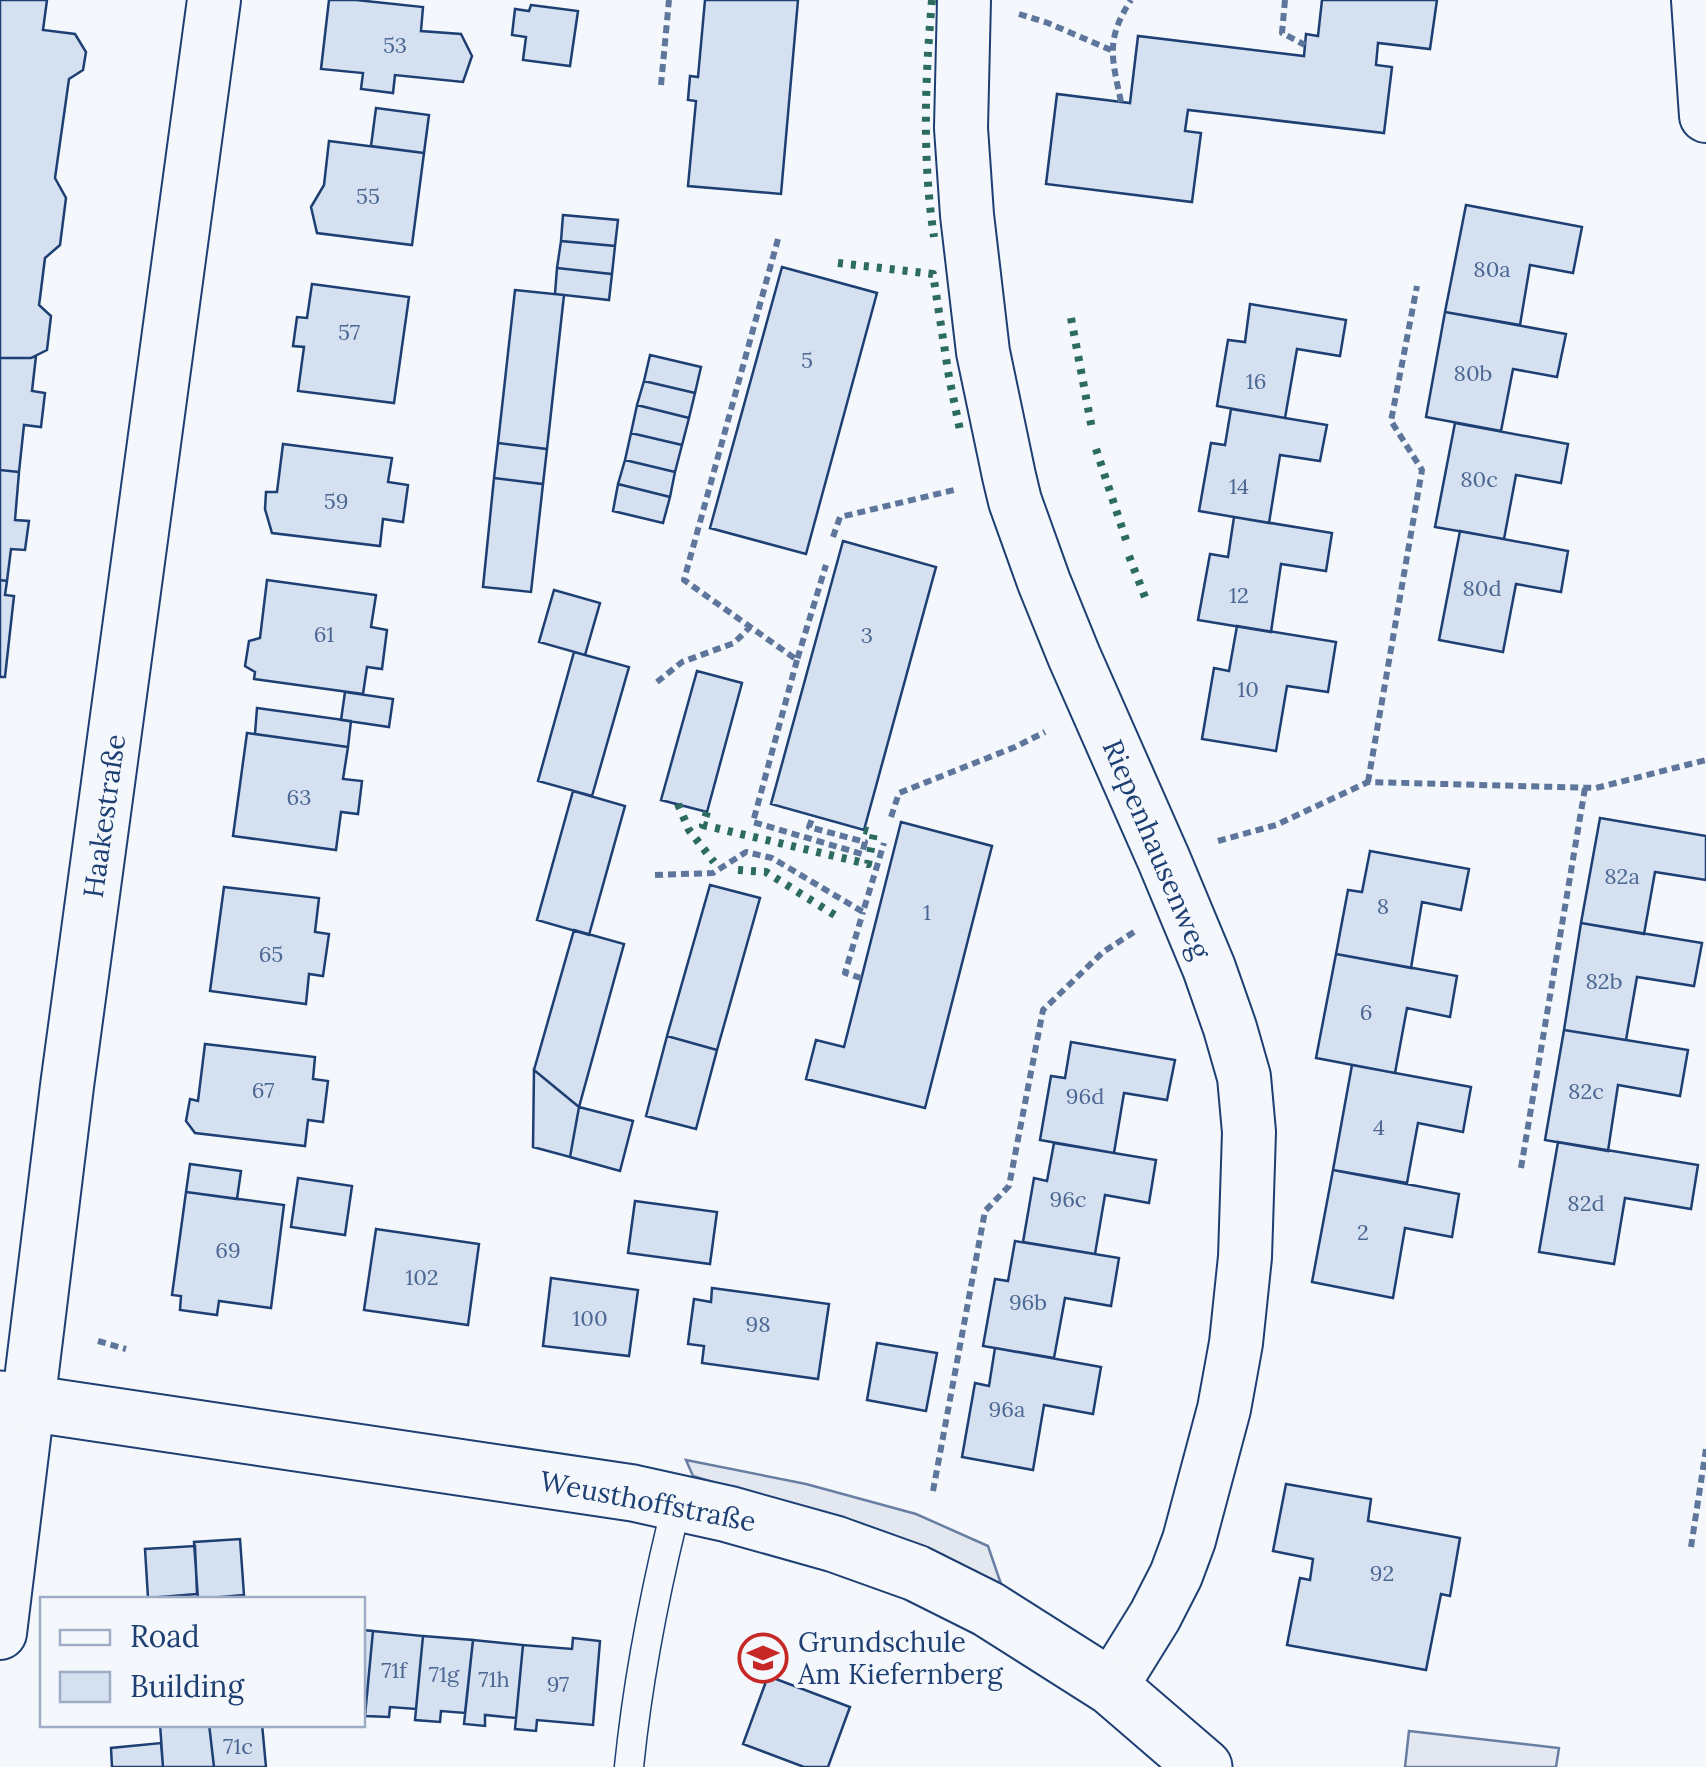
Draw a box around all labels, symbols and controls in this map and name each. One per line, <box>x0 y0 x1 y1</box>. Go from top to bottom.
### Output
house number: 53 <box>383 31 407 59</box>
house number: 55 <box>356 182 380 210</box>
house number: 80a <box>1473 255 1511 283</box>
house number: 57 <box>338 318 360 346</box>
house number: 5 <box>801 346 813 374</box>
house number: 80b <box>1454 359 1492 387</box>
house number: 16 <box>1246 367 1266 395</box>
house number: 80c <box>1460 465 1498 493</box>
house number: 14 <box>1229 472 1249 500</box>
house number: 59 <box>324 487 348 515</box>
house number: 80d <box>1462 574 1502 602</box>
house number: 12 <box>1229 581 1249 609</box>
house number: 61 <box>314 620 334 648</box>
house number: 3 <box>861 621 873 649</box>
house number: 10 <box>1237 675 1259 703</box>
street label: Haakestraße <box>75 732 133 900</box>
street label: Riepenhausenweg <box>1095 734 1220 965</box>
house number: 63 <box>287 783 311 811</box>
house number: 82a <box>1604 862 1640 890</box>
house number: 8 <box>1377 892 1389 920</box>
house number: 1 <box>923 898 931 926</box>
house number: 65 <box>259 940 283 968</box>
house number: 82b <box>1586 967 1622 995</box>
house number: 6 <box>1360 998 1372 1026</box>
house number: 67 <box>252 1076 274 1104</box>
house number: 82c <box>1568 1077 1604 1105</box>
house number: 96d <box>1066 1082 1104 1110</box>
house number: 4 <box>1373 1113 1385 1141</box>
house number: 96c <box>1049 1185 1087 1213</box>
house number: 82d <box>1567 1189 1605 1217</box>
house number: 2 <box>1357 1218 1369 1246</box>
house number: 69 <box>215 1236 241 1264</box>
house number: 102 <box>405 1263 439 1291</box>
house number: 96b <box>1009 1288 1047 1316</box>
house number: 100 <box>572 1304 608 1332</box>
house number: 98 <box>745 1310 771 1338</box>
house number: 96a <box>989 1395 1025 1423</box>
street label: Weusthoffstraße <box>537 1462 759 1540</box>
house number: 92 <box>1370 1559 1394 1587</box>
legend <box>40 1597 365 1727</box>
text: Road <box>130 1617 200 1655</box>
place label: Grundschule Am Kiefernberg <box>797 1624 1003 1692</box>
school or university icon: Grundschule Am Kiefernberg <box>737 1632 789 1684</box>
house number: 71f <box>381 1656 408 1684</box>
house number: 71g <box>429 1660 460 1688</box>
house number: 71h <box>478 1665 510 1693</box>
text: Building <box>130 1667 246 1706</box>
house number: 97 <box>547 1670 569 1698</box>
house number: 71c <box>223 1732 253 1760</box>

